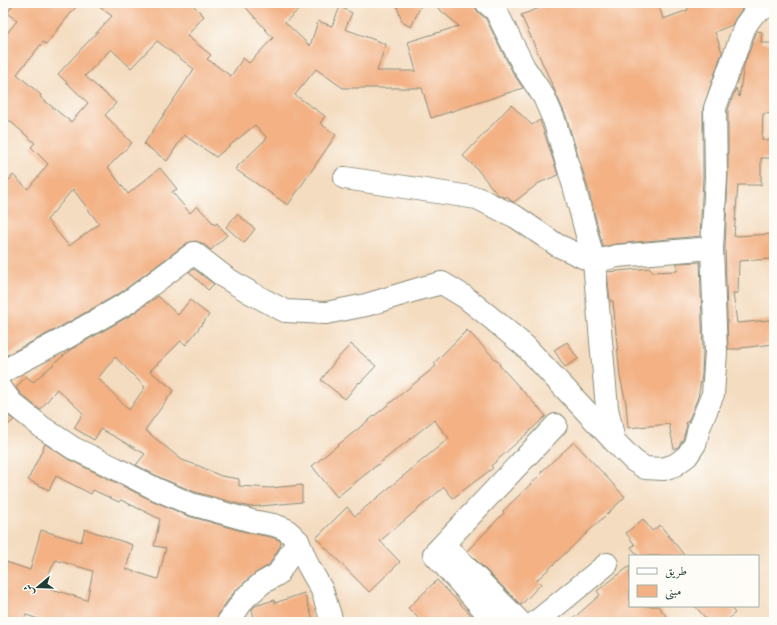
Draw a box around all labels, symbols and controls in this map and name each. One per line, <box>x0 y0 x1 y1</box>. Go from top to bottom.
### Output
legend <box>629 555 759 607</box>
text: طريق <box>665 564 687 579</box>
north arrow <box>18 567 58 607</box>
text: ش <box>21 583 37 597</box>
text: مبنى <box>665 584 681 600</box>

